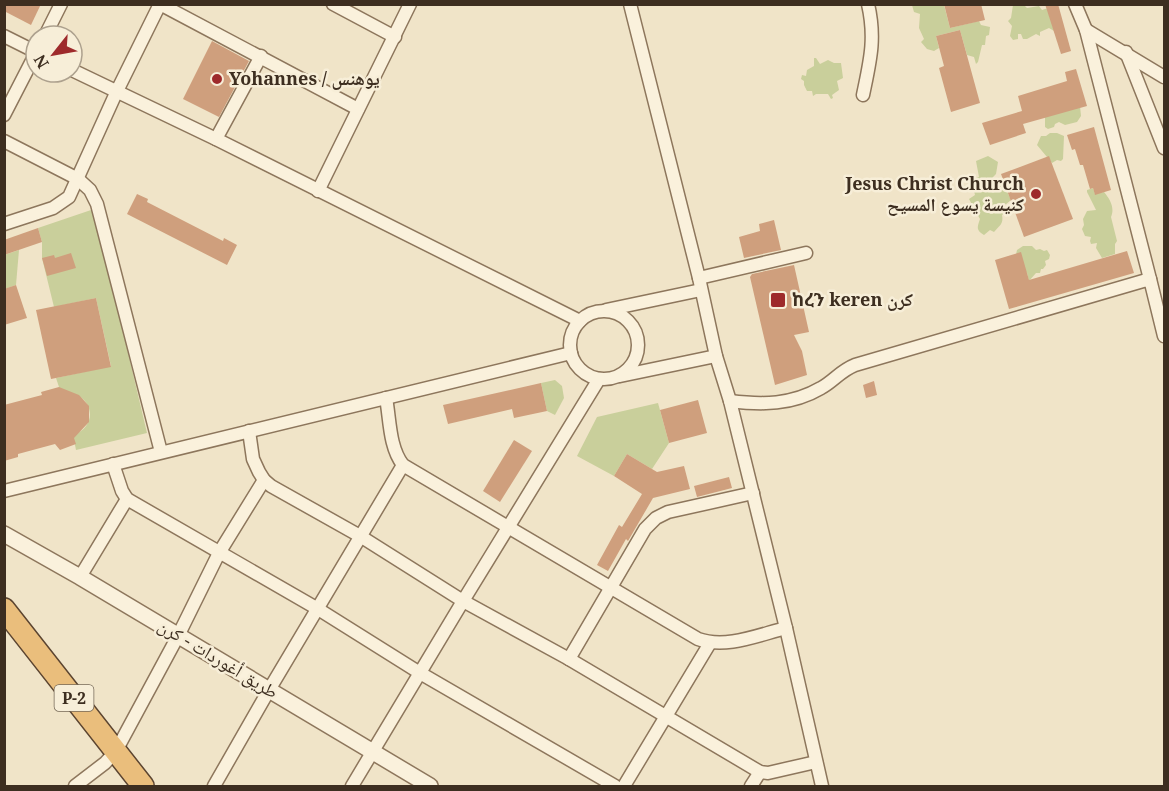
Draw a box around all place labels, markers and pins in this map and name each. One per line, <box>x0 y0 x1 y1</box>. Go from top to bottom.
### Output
place label: Yohannes / يوهنس <box>229 66 380 90</box>
marker: Yohannes / يوهنس <box>210 72 224 86</box>
place label: Jesus Christ Church كنيسة يسوع المسيح <box>844 171 1024 217</box>
marker: Jesus Christ Church كنيسة يسوع المسيح <box>1029 187 1043 201</box>
place label: ከረን keren كرن <box>792 287 913 311</box>
marker: ከረን keren كرن <box>769 291 787 309</box>

